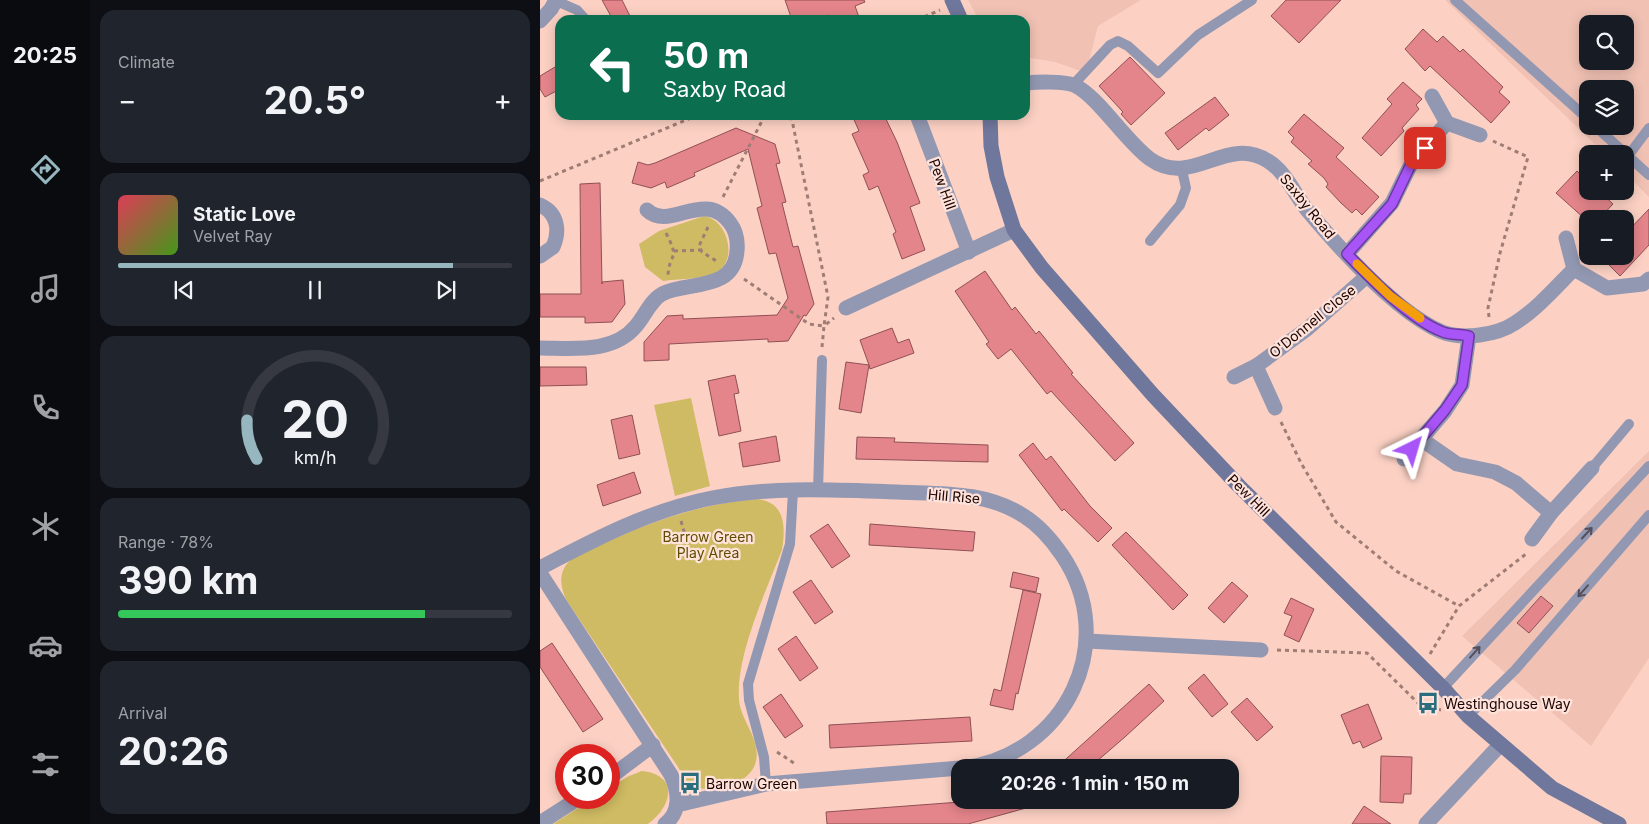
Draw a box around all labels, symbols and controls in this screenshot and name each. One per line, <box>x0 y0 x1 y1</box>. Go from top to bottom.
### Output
map controls <box>1579 15 1634 265</box>
button: search <box>1579 15 1634 70</box>
text: 50 m <box>663 34 749 76</box>
icon: left <box>580 35 645 100</box>
text: 20:25 <box>13 42 77 68</box>
text: Climate <box>118 52 175 72</box>
text: Saxby Road <box>663 76 786 102</box>
text: 20.5° <box>264 77 366 123</box>
button: layers <box>1579 80 1634 135</box>
text: − <box>118 83 137 117</box>
text: + <box>493 83 512 117</box>
pin <box>1404 127 1446 169</box>
icon: arrive <box>1411 134 1439 162</box>
button: + <box>1579 145 1634 200</box>
icon: directions <box>28 152 63 187</box>
street label: Pew Hill <box>926 156 960 212</box>
street label: Saxby Road <box>1277 170 1339 242</box>
text: Static Love <box>193 203 296 226</box>
button: − <box>1579 210 1634 265</box>
text: Velvet Ray <box>193 226 272 246</box>
icon: music <box>28 271 63 306</box>
icon: previous <box>170 276 198 304</box>
icon: pause <box>301 276 329 304</box>
icon: next <box>432 276 460 304</box>
street label: O'Donnell Close <box>1265 281 1359 361</box>
text: 20 <box>281 388 349 451</box>
icon: phone <box>28 390 63 425</box>
position arrow <box>1385 422 1437 474</box>
text: km/h <box>294 447 336 468</box>
street label: Pew Hill <box>1224 470 1274 520</box>
street label: Hill Rise <box>927 485 981 507</box>
icon: climate <box>28 509 63 544</box>
one-way arrow <box>1581 527 1593 540</box>
park label: Barrow Green Play Area <box>662 528 754 561</box>
text: Range · 78% <box>118 532 214 552</box>
text: 390 km <box>118 557 259 603</box>
one-way arrow <box>1577 585 1589 598</box>
icon: car <box>28 628 63 663</box>
one-way arrow <box>1469 645 1481 658</box>
bus stop icon: Westinghouse Way <box>1415 690 1441 716</box>
place label: Westinghouse Way <box>1444 695 1571 712</box>
text: Arrival <box>118 703 167 723</box>
text: 20:26 <box>118 728 229 774</box>
speed limit sign: 30 <box>555 744 620 809</box>
icon: filters <box>28 747 63 782</box>
bus stop icon: Barrow Green <box>677 770 703 796</box>
text: 20:26 · 1 min · 150 m <box>1001 772 1189 795</box>
place label: Barrow Green <box>706 775 797 792</box>

